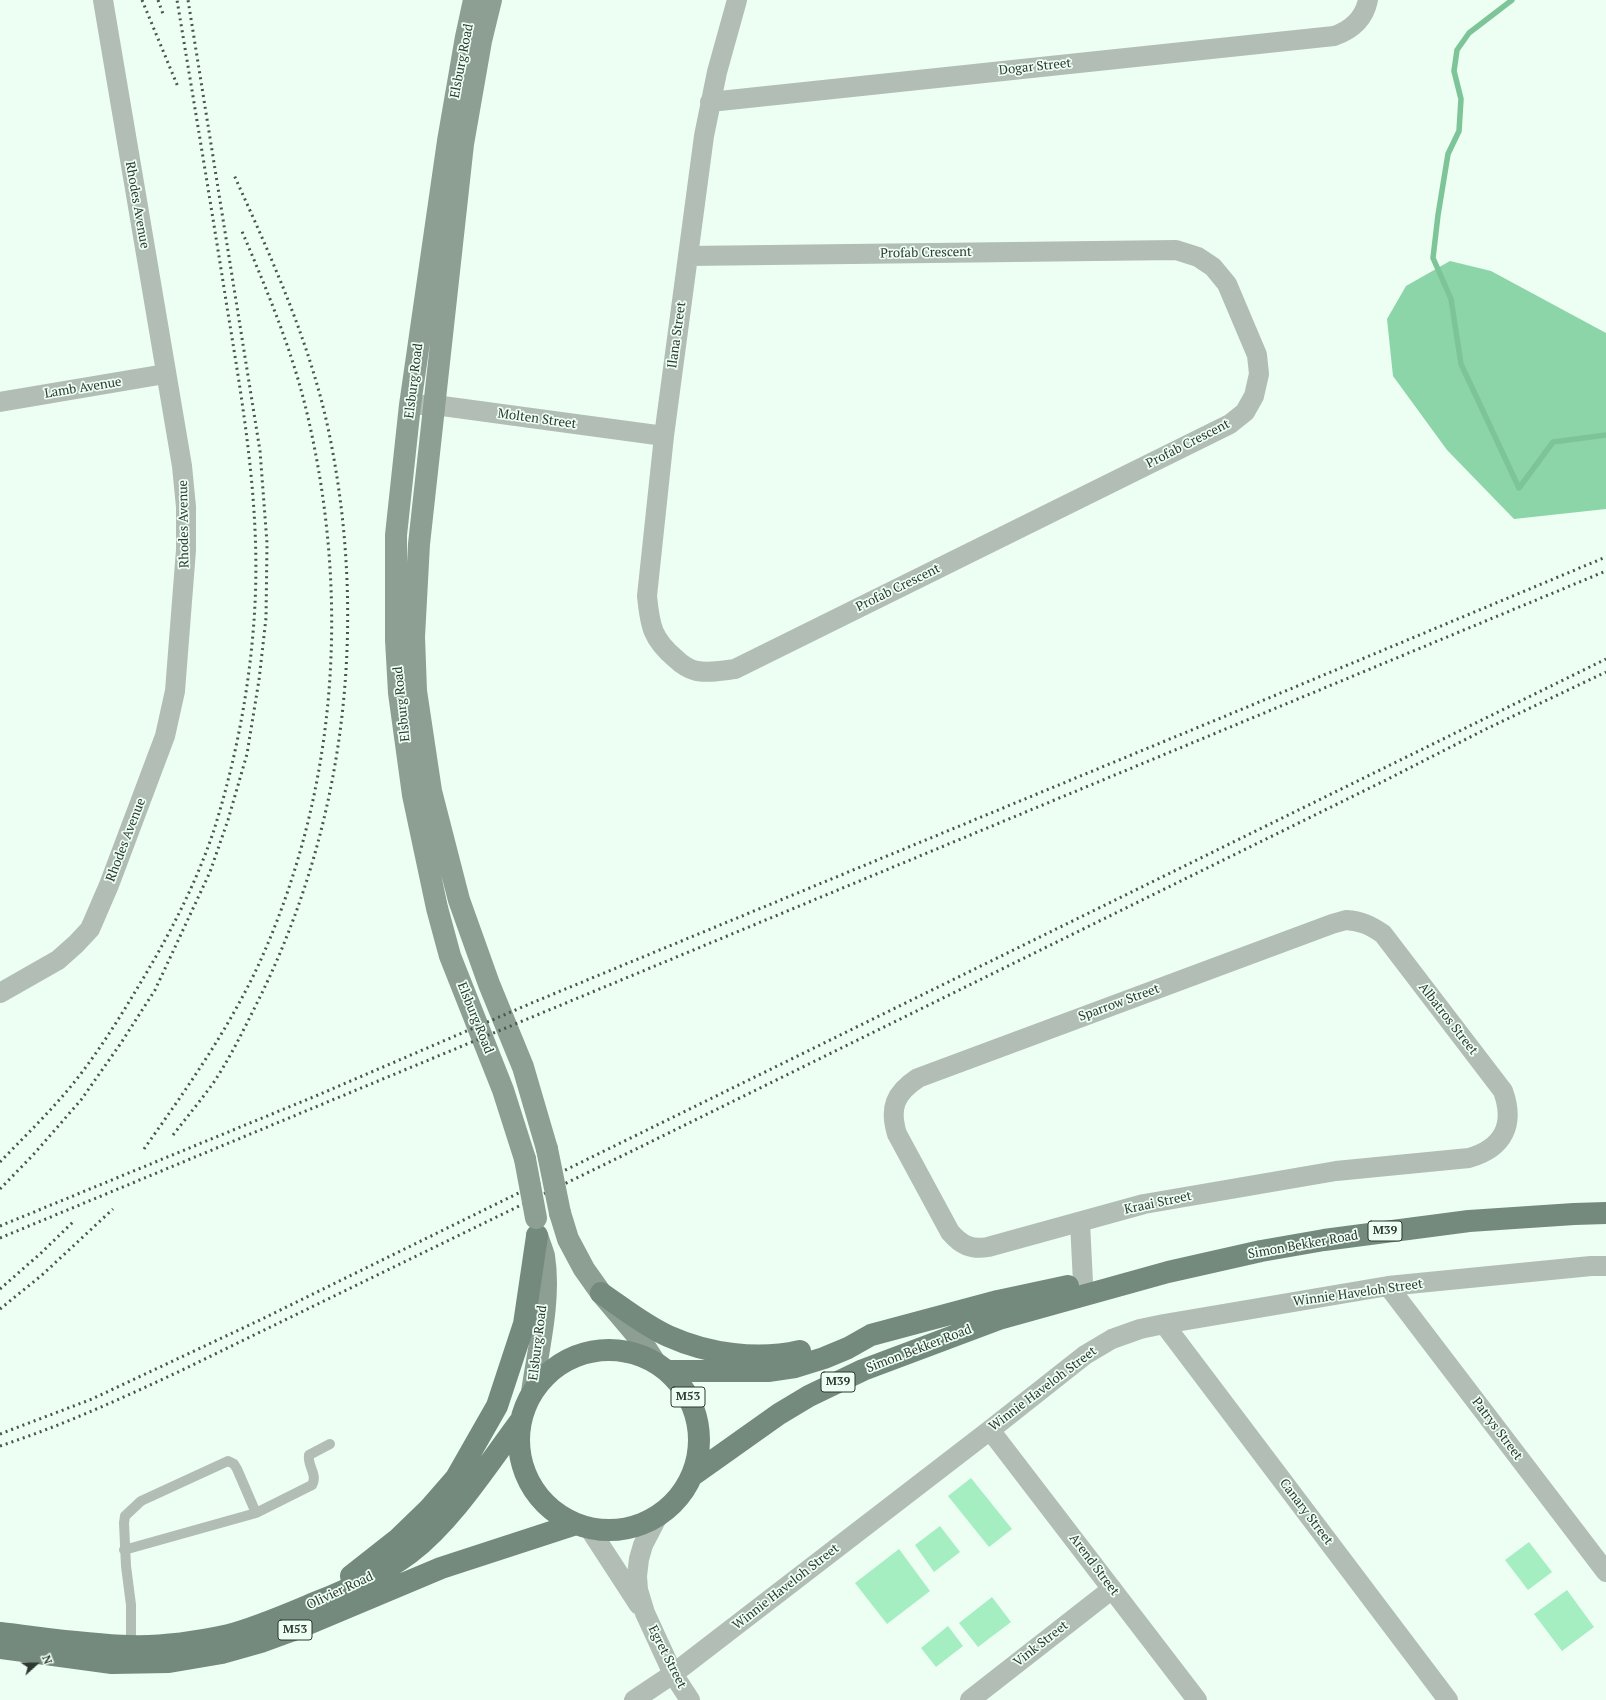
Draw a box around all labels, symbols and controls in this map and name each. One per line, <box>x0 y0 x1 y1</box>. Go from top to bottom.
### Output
street label: Elsburg Road <box>447 22 477 100</box>
street label: Dogar Street <box>998 55 1072 79</box>
street label: Rhodes Avenue <box>122 160 152 250</box>
street label: Profab Crescent <box>880 244 972 262</box>
street label: Ilana Street <box>665 301 689 369</box>
street label: Elsburg Road <box>402 343 426 419</box>
street label: Lamb Avenue <box>43 374 123 402</box>
street label: Molten Street <box>497 406 577 432</box>
street label: Profab Crescent <box>1144 416 1232 472</box>
street label: Rhodes Avenue <box>175 480 193 568</box>
street label: Profab Crescent <box>853 561 943 615</box>
street label: Elsburg Road <box>390 666 414 742</box>
street label: Rhodes Avenue <box>103 796 149 884</box>
street label: Elsburg Road <box>454 980 496 1056</box>
street label: Albatros Street <box>1415 980 1481 1058</box>
street label: Sparrow Street <box>1076 981 1162 1025</box>
street label: Kraai Street <box>1123 1188 1193 1218</box>
road number: M39 <box>1368 1221 1402 1241</box>
street label: Simon Bekker Road <box>1247 1228 1359 1262</box>
street label: Winnie Haveloh Street <box>1292 1276 1424 1310</box>
street label: Elsburg Road <box>526 1305 550 1381</box>
street label: Simon Bekker Road <box>864 1322 974 1376</box>
street label: Winnie Haveloh Street <box>986 1343 1100 1435</box>
road number: M39 <box>821 1372 855 1392</box>
road number: M53 <box>671 1387 705 1407</box>
street label: Patrys Street <box>1468 1395 1526 1463</box>
street label: Canary Street <box>1276 1476 1336 1548</box>
street label: Arend Street <box>1066 1531 1122 1599</box>
street label: Winnie Haveloh Street <box>730 1541 842 1633</box>
street label: Olivier Road <box>304 1569 376 1613</box>
street label: Vink Street <box>1011 1618 1071 1670</box>
road number: M53 <box>278 1620 312 1640</box>
street label: Egret Street <box>644 1623 690 1691</box>
north arrow <box>16 1644 56 1684</box>
text: N <box>39 1653 55 1666</box>

